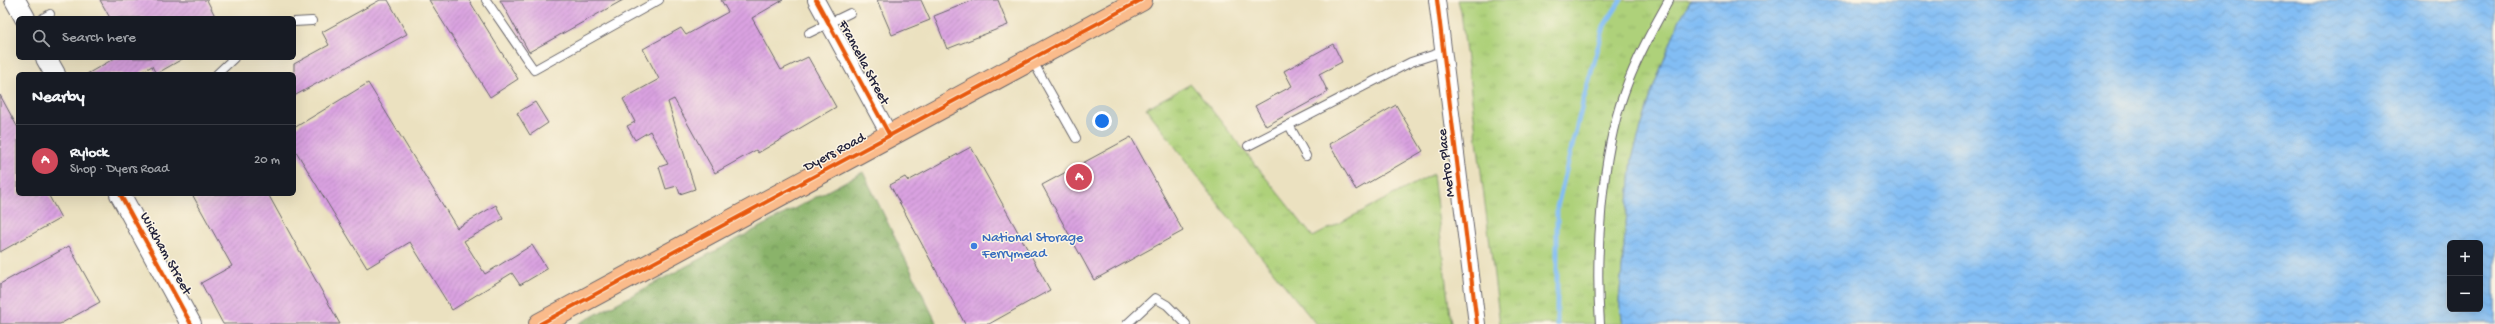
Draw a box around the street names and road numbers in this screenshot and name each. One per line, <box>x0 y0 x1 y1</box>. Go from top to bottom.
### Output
street label: Francella Street <box>833 17 893 109</box>
street label: Metro Place <box>1434 127 1460 198</box>
street label: Dyers Road <box>800 129 870 177</box>
street label: Wickham Street <box>135 210 195 299</box>

